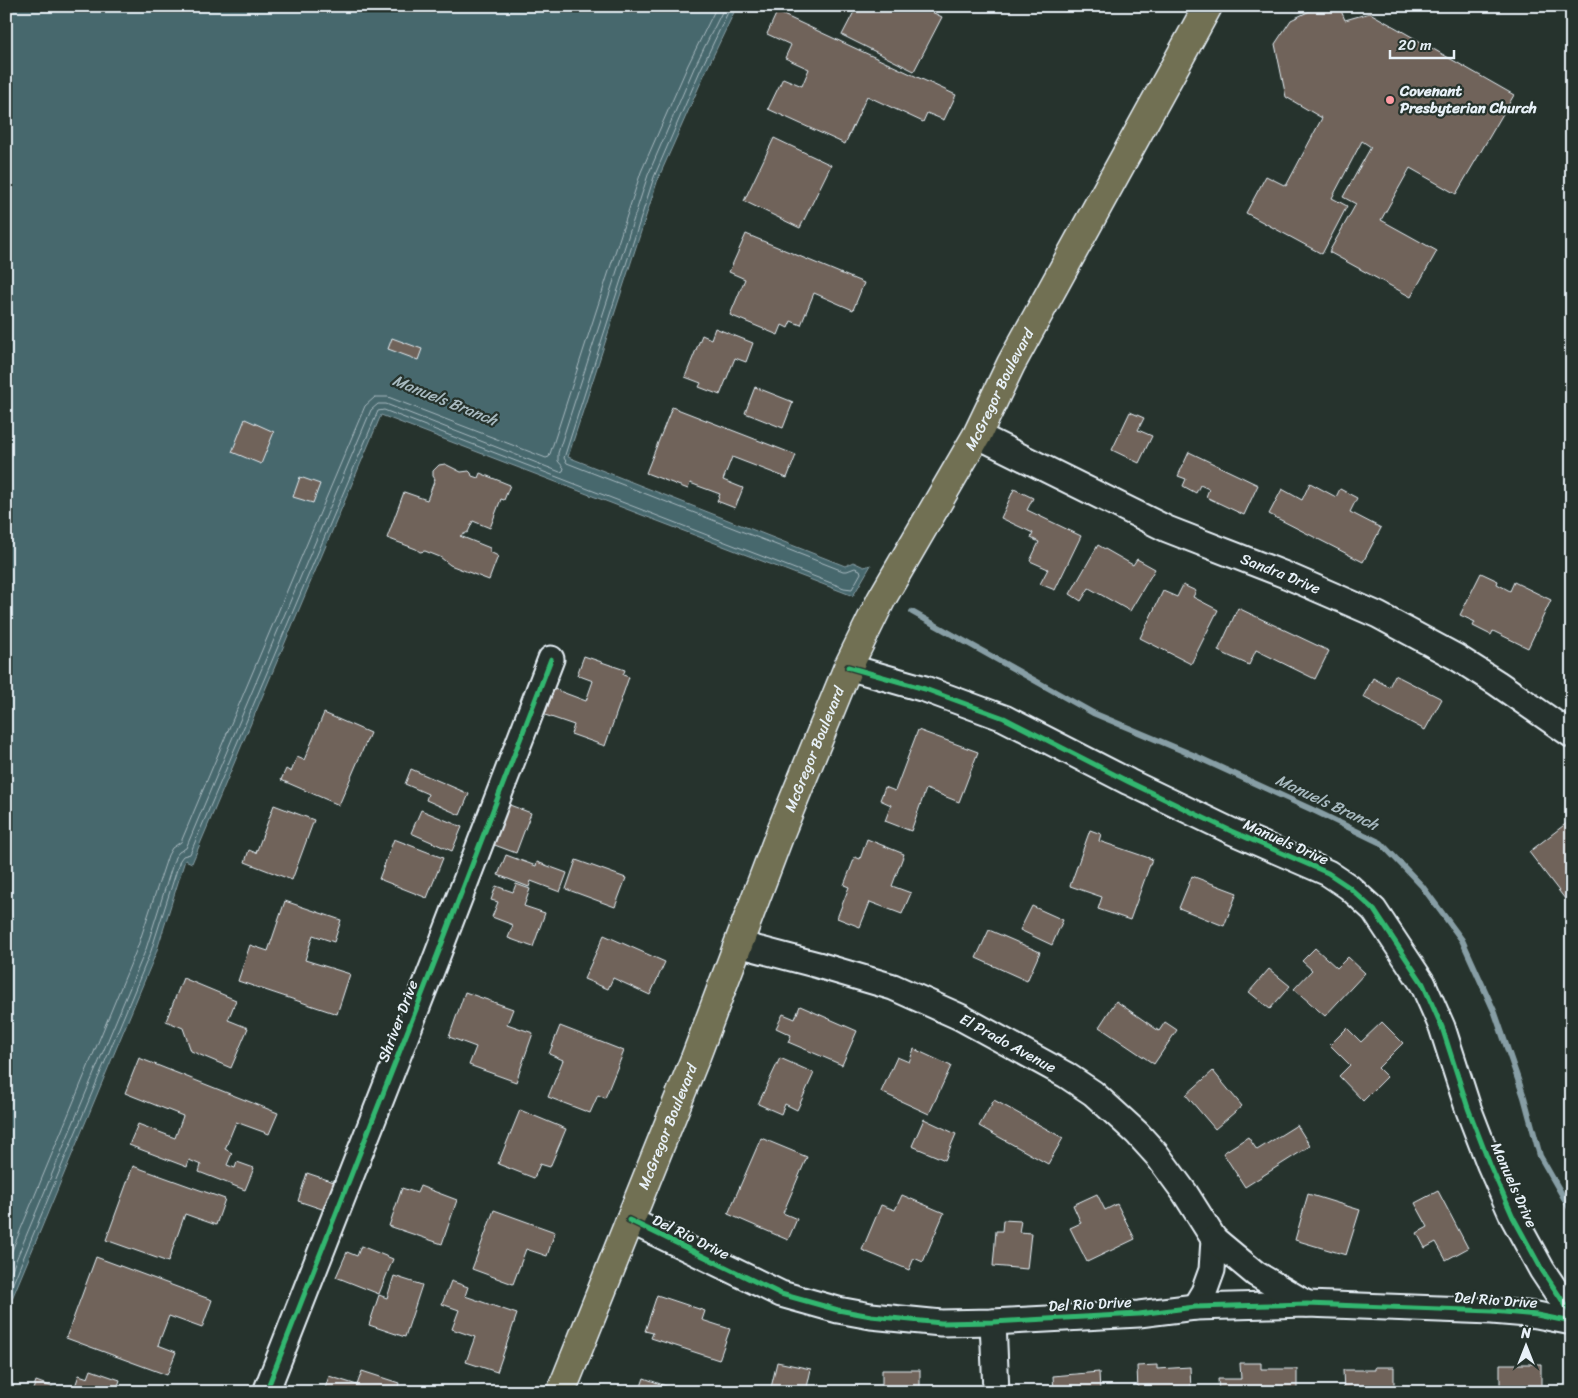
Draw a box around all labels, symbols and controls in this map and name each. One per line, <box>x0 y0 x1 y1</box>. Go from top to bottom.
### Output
scale bar <box>1390 28 1454 60</box>
text: 20 m <box>1398 32 1432 58</box>
place label: Covenant Presbyterian Church <box>1399 78 1537 121</box>
marker: Covenant Presbyterian Church <box>1384 94 1396 106</box>
street label: McGregor Boulevard <box>958 323 1042 456</box>
water label: Manuels Branch <box>388 366 503 435</box>
street label: Sandra Drive <box>1237 546 1325 602</box>
street label: McGregor Boulevard <box>777 681 852 816</box>
water label: Manuels Branch <box>1271 765 1385 839</box>
street label: Manuels Drive <box>1239 812 1333 873</box>
street label: Shriver Drive <box>370 976 426 1066</box>
street label: El Prado Avenue <box>955 1006 1061 1080</box>
street label: McGregor Boulevard <box>631 1059 705 1194</box>
street label: Manuels Drive <box>1484 1138 1545 1232</box>
street label: Del Rio Drive <box>648 1207 734 1267</box>
street label: Del Rio Drive <box>1454 1284 1539 1316</box>
street label: Del Rio Drive <box>1048 1289 1133 1319</box>
north arrow <box>1500 1320 1550 1370</box>
text: N <box>1520 1321 1531 1346</box>

